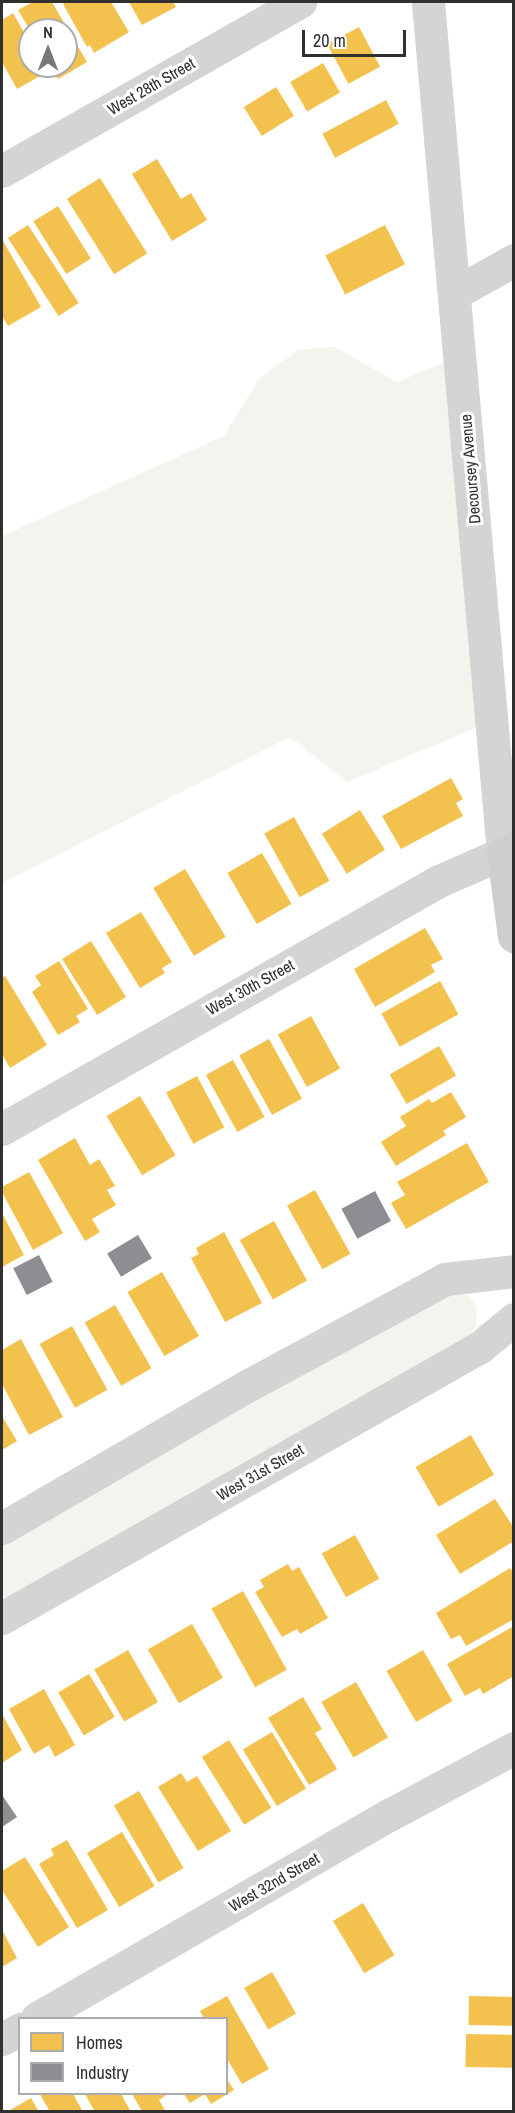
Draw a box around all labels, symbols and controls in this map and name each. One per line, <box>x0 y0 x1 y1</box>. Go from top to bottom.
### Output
north arrow <box>18 18 78 78</box>
scale bar <box>305 18 408 56</box>
text: N <box>43 21 53 43</box>
text: 20 m <box>313 28 346 53</box>
street label: West 28th Street <box>104 53 198 119</box>
street label: Decoursey Avenue <box>456 413 484 525</box>
street label: West 30th Street <box>203 955 297 1019</box>
street label: West 31st Street <box>213 1439 307 1505</box>
street label: West 32nd Street <box>225 1848 323 1916</box>
legend <box>18 2017 228 2095</box>
text: Homes <box>76 2030 123 2055</box>
text: Industry <box>76 2060 129 2085</box>

